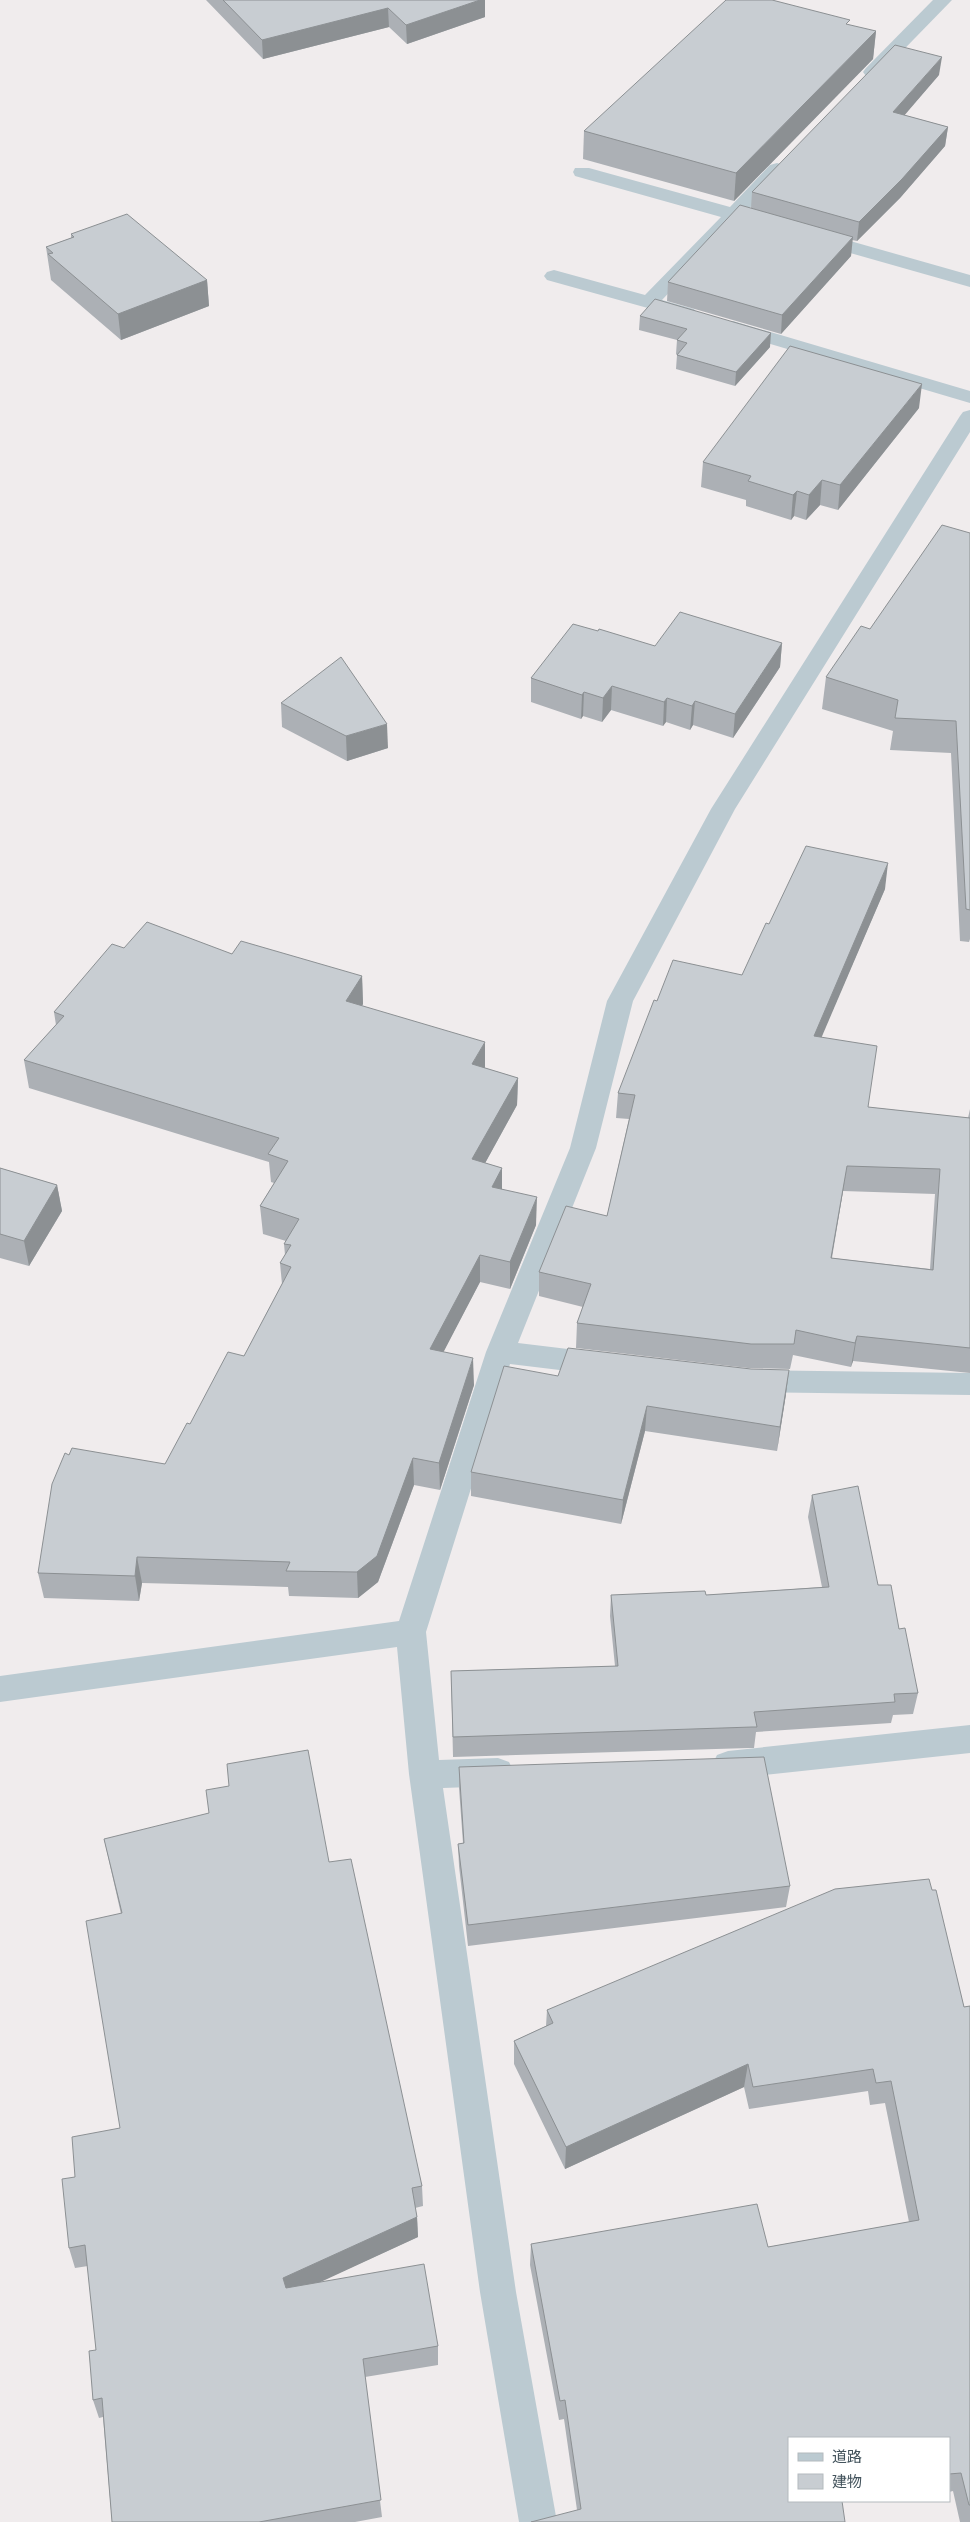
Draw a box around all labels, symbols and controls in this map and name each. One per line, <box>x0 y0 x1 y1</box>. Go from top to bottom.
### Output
legend <box>788 2437 950 2502</box>
text: 道路 <box>832 2448 862 2465</box>
text: 建物 <box>832 2473 862 2490</box>

